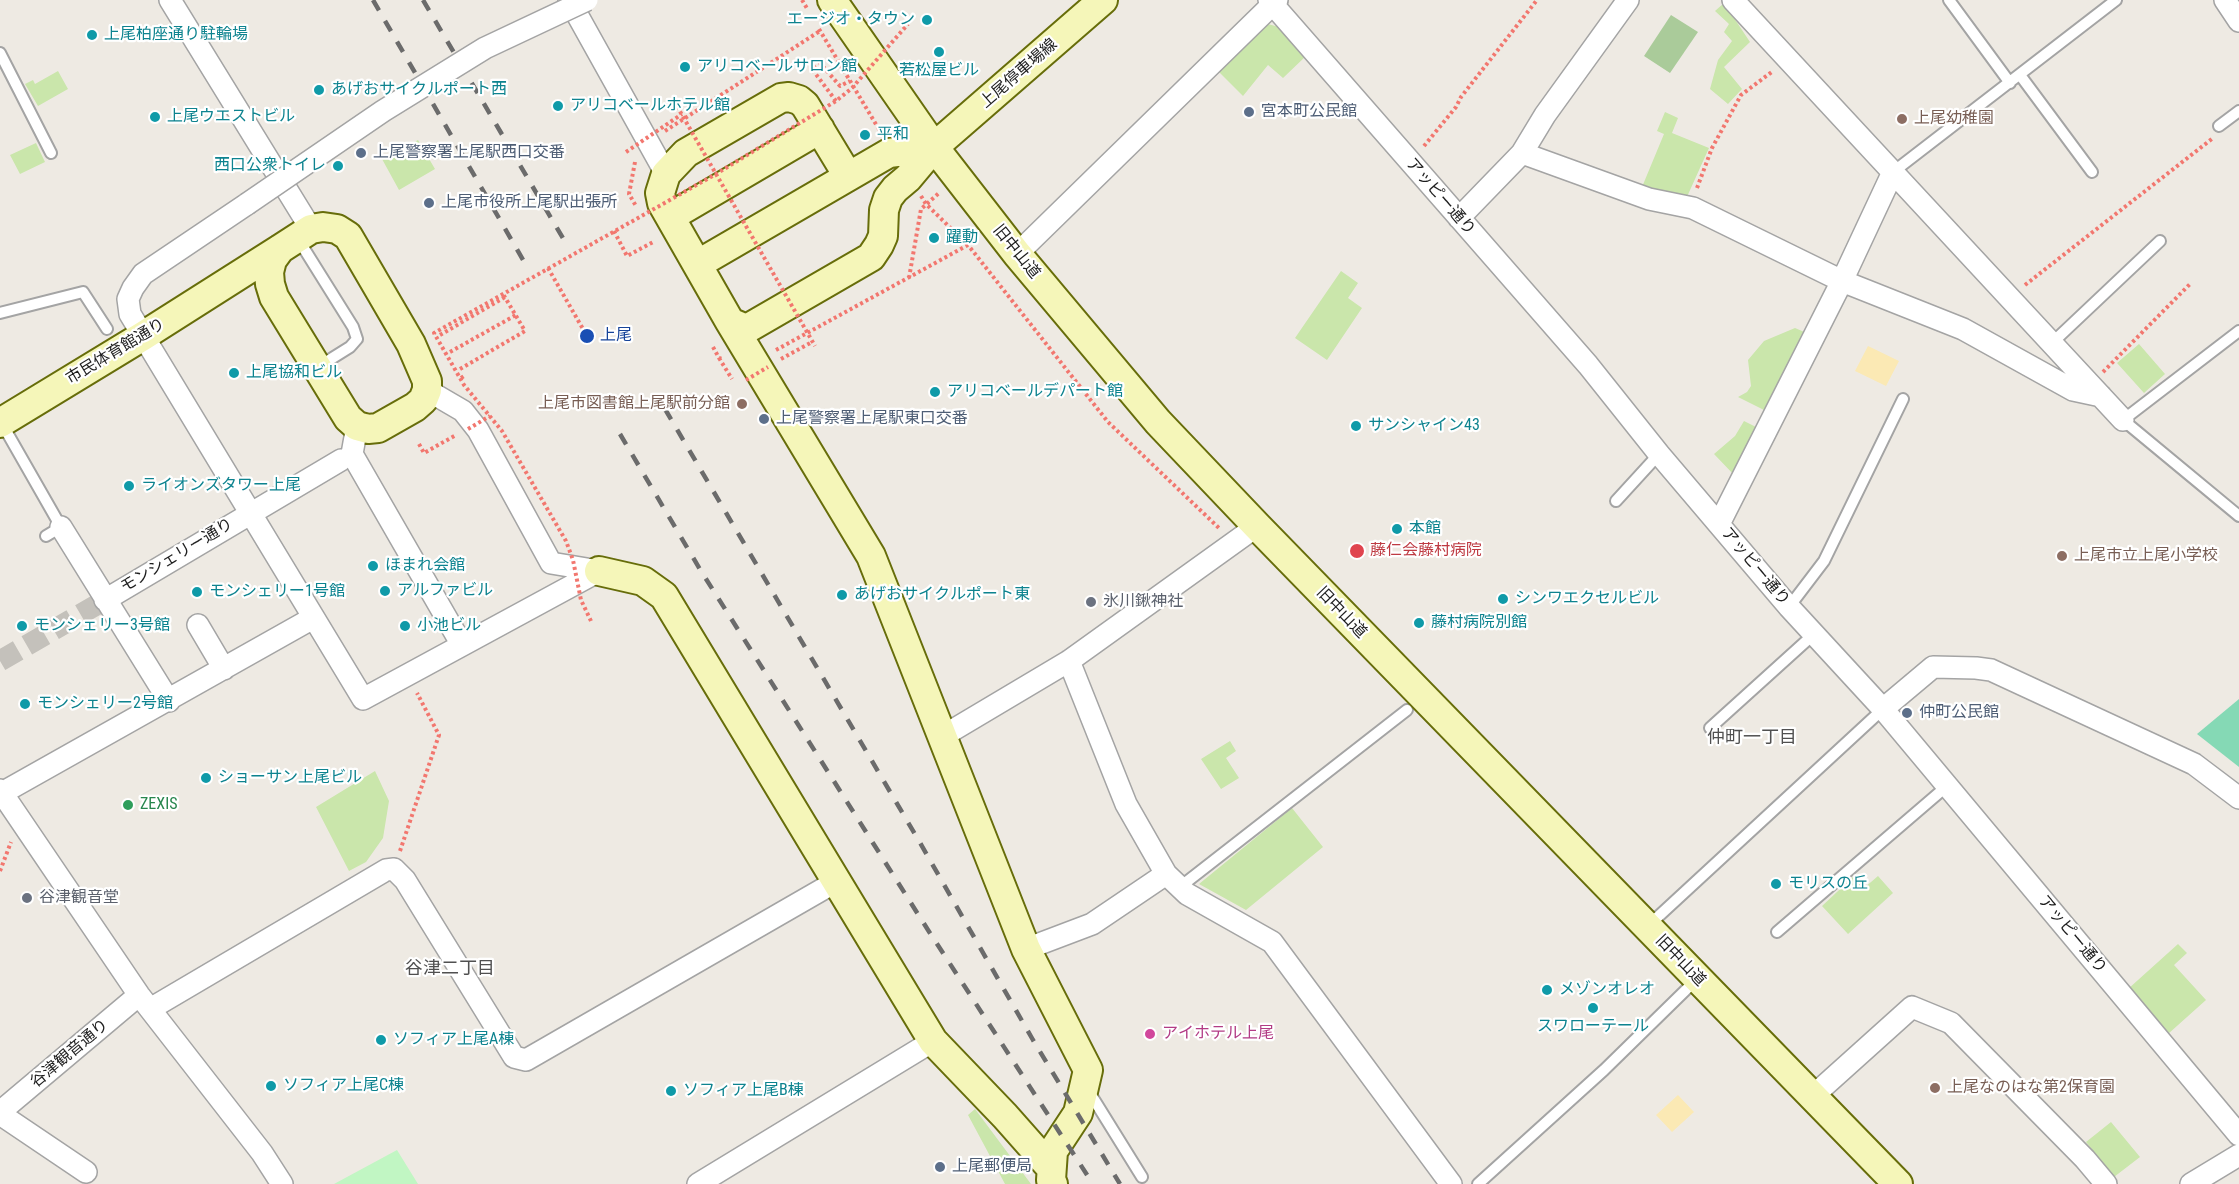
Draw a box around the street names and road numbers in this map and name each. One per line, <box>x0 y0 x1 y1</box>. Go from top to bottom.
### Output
street label: 上尾停車場線 <box>976 35 1062 113</box>
street label: アッピー通り <box>1401 154 1479 240</box>
street label: 旧中山道 <box>988 221 1044 283</box>
street label: 市民体育館通り <box>63 315 169 389</box>
street label: モンシェリー通り <box>117 515 237 597</box>
street label: アッピー通り <box>1717 524 1793 610</box>
street label: 旧中山道 <box>1312 583 1370 643</box>
street label: アッピー通り <box>2034 892 2110 978</box>
street label: 旧中山道 <box>1651 931 1709 991</box>
street label: 谷津観音通り <box>27 1016 113 1092</box>

